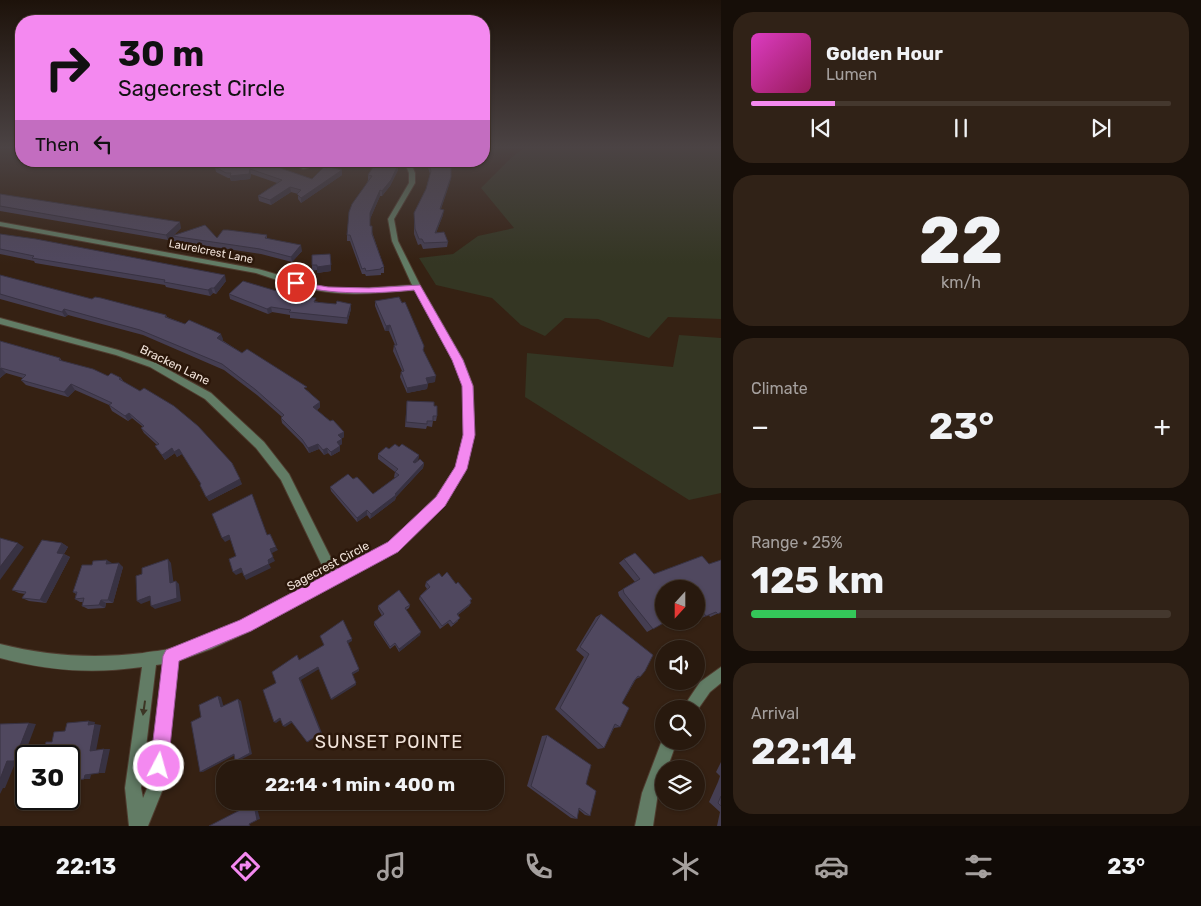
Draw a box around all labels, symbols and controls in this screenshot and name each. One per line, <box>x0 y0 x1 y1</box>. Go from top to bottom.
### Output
text: 30 m <box>118 33 204 75</box>
icon: right <box>35 35 100 100</box>
text: Golden Hour <box>826 42 943 65</box>
text: Lumen <box>826 65 877 84</box>
text: Sagecrest Circle <box>118 75 285 102</box>
icon: previous <box>807 114 835 142</box>
icon: pause <box>947 114 975 142</box>
icon: next <box>1087 114 1115 142</box>
icon: left <box>89 130 117 158</box>
text: Then <box>35 133 79 156</box>
text: 22 <box>919 202 1003 279</box>
street label: Laurelcrest Lane <box>168 237 254 266</box>
pin <box>275 262 317 304</box>
icon: arrive <box>282 269 310 297</box>
text: km/h <box>941 273 981 292</box>
street label: Bracken Lane <box>138 342 212 388</box>
text: Climate <box>751 379 808 398</box>
text: 23° <box>929 403 994 449</box>
text: − <box>751 410 769 443</box>
text: + <box>1154 410 1171 443</box>
text: Range · 25% <box>751 533 843 552</box>
street label: Sagecrest Circle <box>284 538 372 594</box>
text: 125 km <box>751 557 884 603</box>
north arrow <box>655 580 705 630</box>
map controls <box>655 580 705 810</box>
button: sound <box>655 640 705 690</box>
one-way arrow <box>140 700 148 716</box>
button: search <box>655 700 705 750</box>
text: Arrival <box>751 704 799 723</box>
text: 22:14 <box>751 728 856 774</box>
district label: SUNSET POINTE <box>315 731 463 753</box>
position arrow <box>132 739 184 791</box>
speed limit sign: 30 <box>15 745 80 810</box>
button: layers <box>655 760 705 810</box>
text: 22:14 · 1 min · 400 m <box>265 773 455 796</box>
icon: directions <box>228 849 263 884</box>
icon: music <box>374 849 409 884</box>
icon: phone <box>521 849 556 884</box>
icon: climate <box>668 849 703 884</box>
icon: car <box>814 849 849 884</box>
icon: filters <box>961 849 996 884</box>
text: 22:13 <box>56 853 116 880</box>
text: 23° <box>1107 853 1145 880</box>

